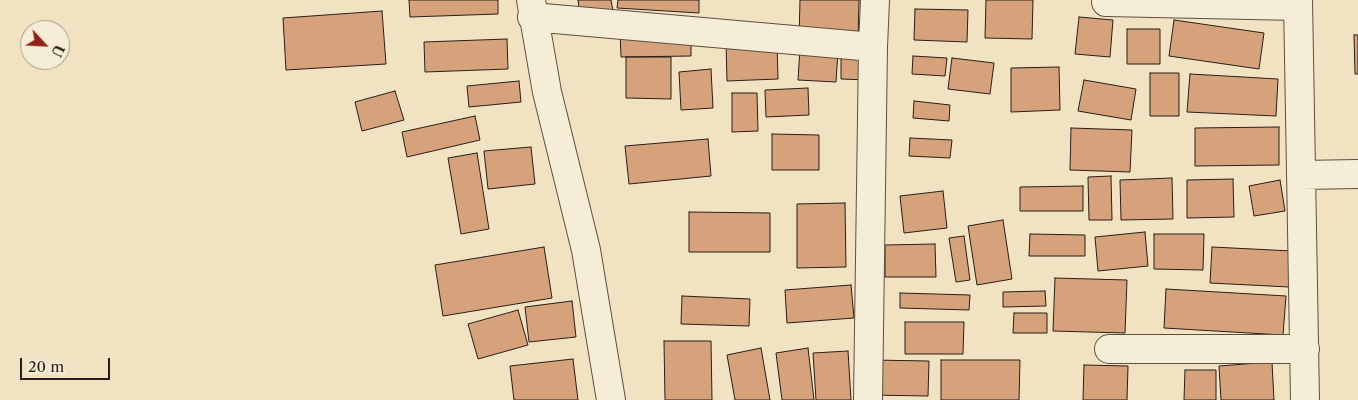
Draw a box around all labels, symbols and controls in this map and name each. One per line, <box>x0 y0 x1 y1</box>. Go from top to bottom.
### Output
north arrow <box>20 20 70 70</box>
text: U <box>47 42 68 60</box>
scale bar <box>22 348 112 380</box>
text: 20 m <box>28 357 64 376</box>

